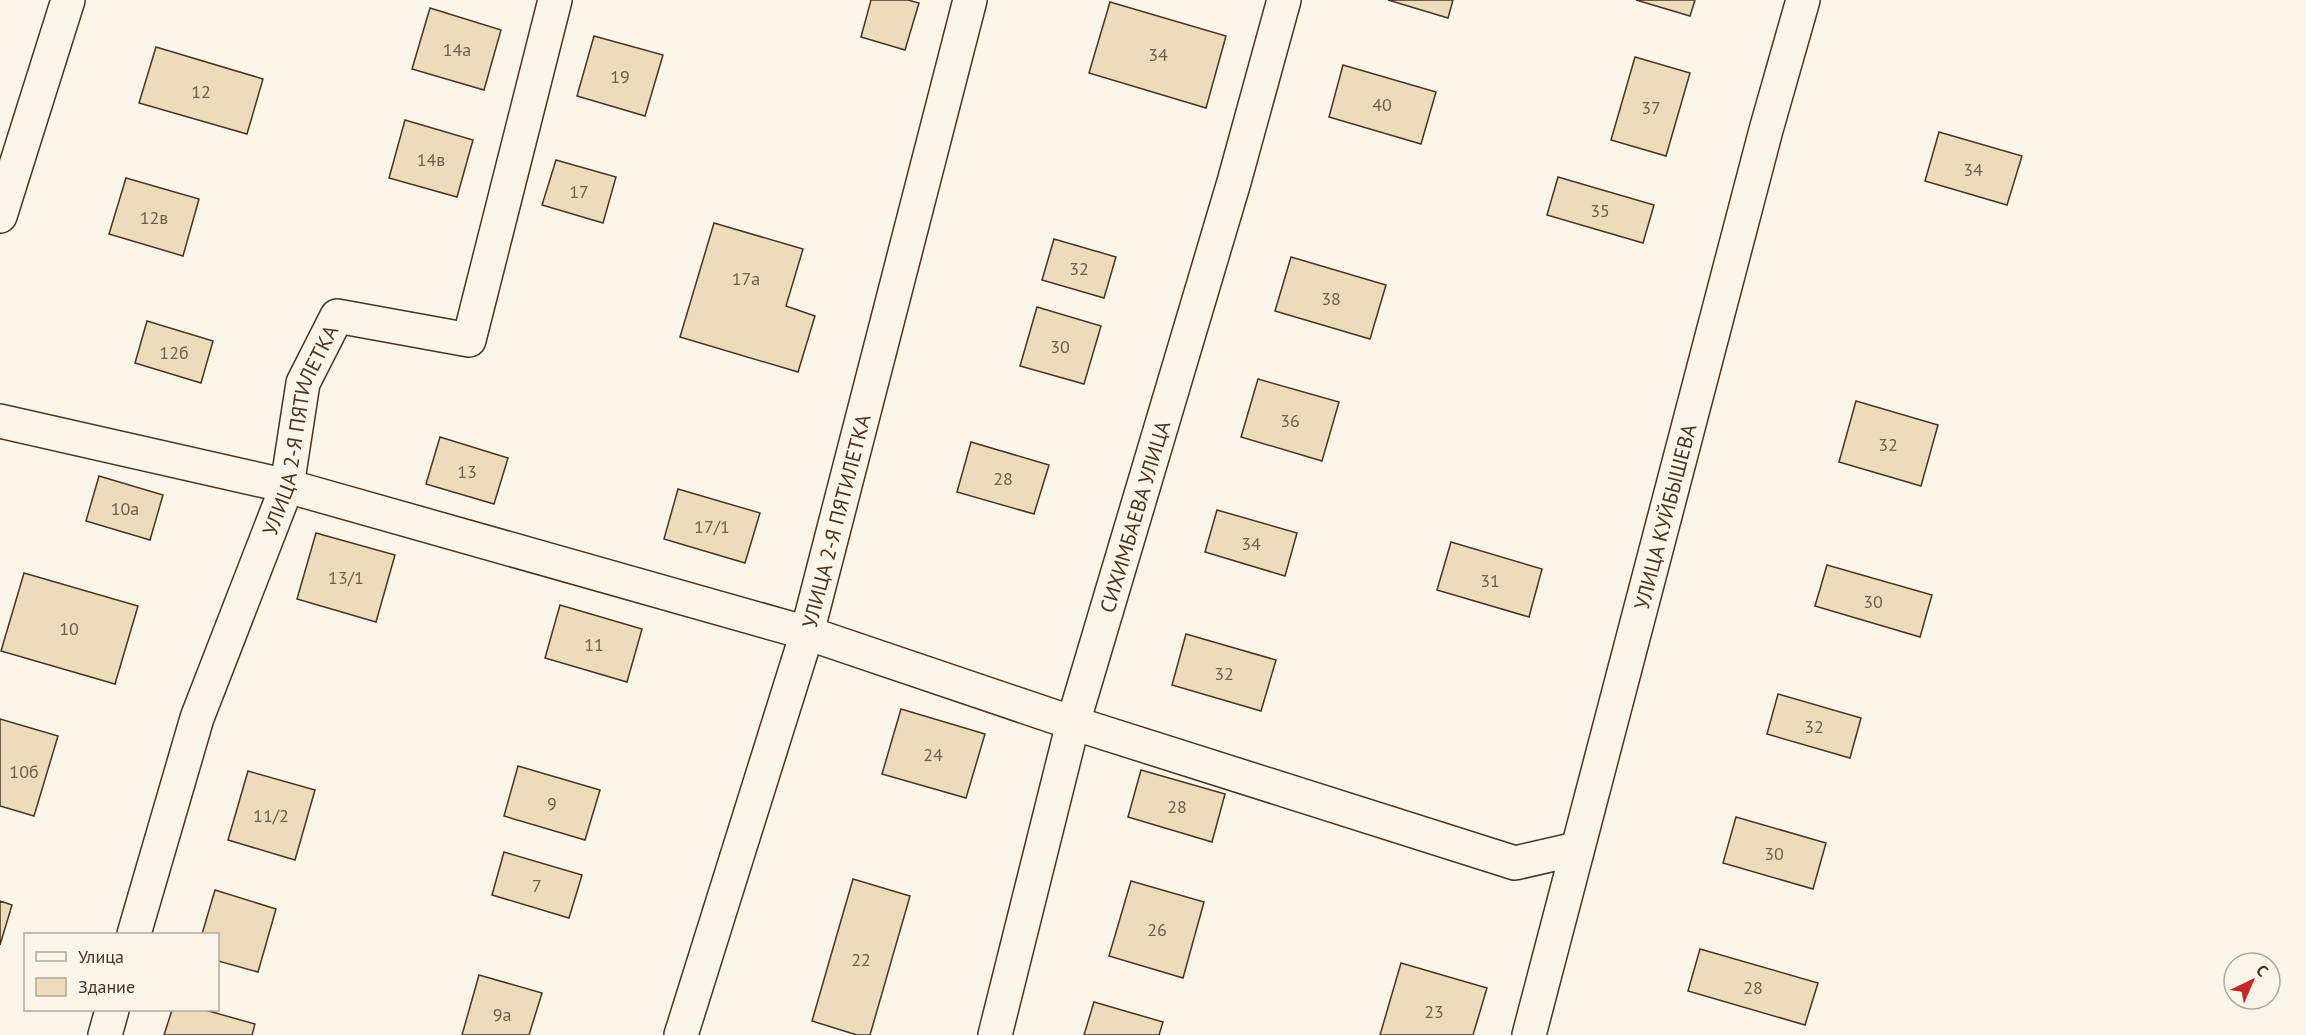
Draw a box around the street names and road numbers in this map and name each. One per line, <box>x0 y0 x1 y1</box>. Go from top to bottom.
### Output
street label: УЛИЦА 2-Я ПЯТИЛЕТКА <box>256 320 344 539</box>
street label: УЛИЦА 2-Я ПЯТИЛЕТКА <box>795 411 876 631</box>
street label: СИХИМБАЕВА УЛИЦА <box>1093 417 1176 616</box>
street label: УЛИЦА КУЙБЫШЕВА <box>1628 420 1702 612</box>

